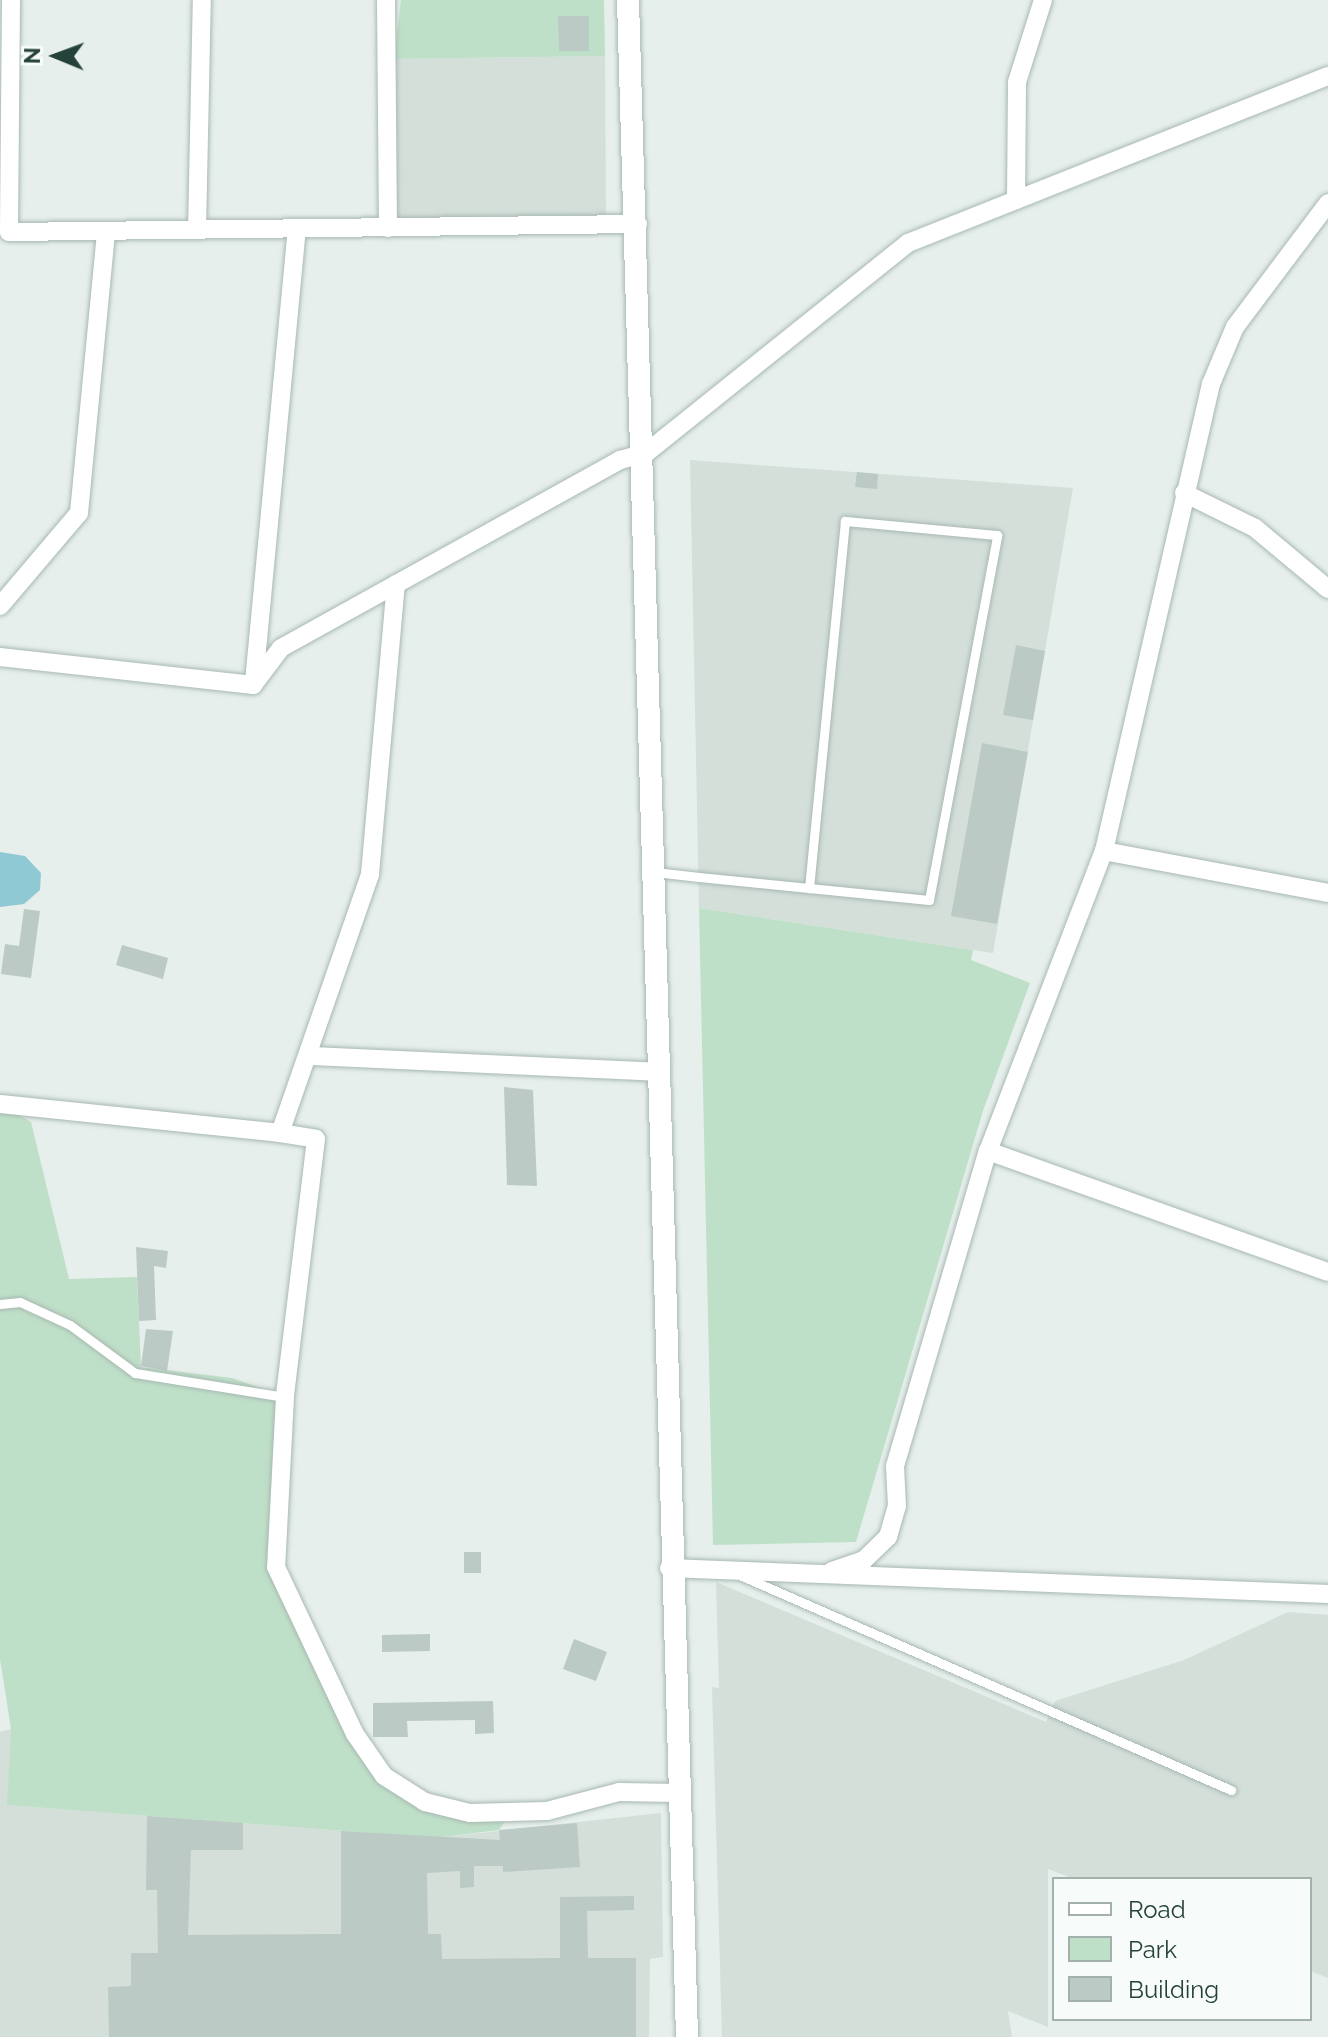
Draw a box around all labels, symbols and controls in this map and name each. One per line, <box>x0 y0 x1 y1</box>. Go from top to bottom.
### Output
north arrow <box>16 16 96 96</box>
text: N <box>19 47 45 64</box>
legend <box>1052 1877 1312 2021</box>
text: Road <box>1128 1895 1186 1924</box>
text: Park <box>1128 1935 1177 1964</box>
text: Building <box>1128 1975 1219 2004</box>

